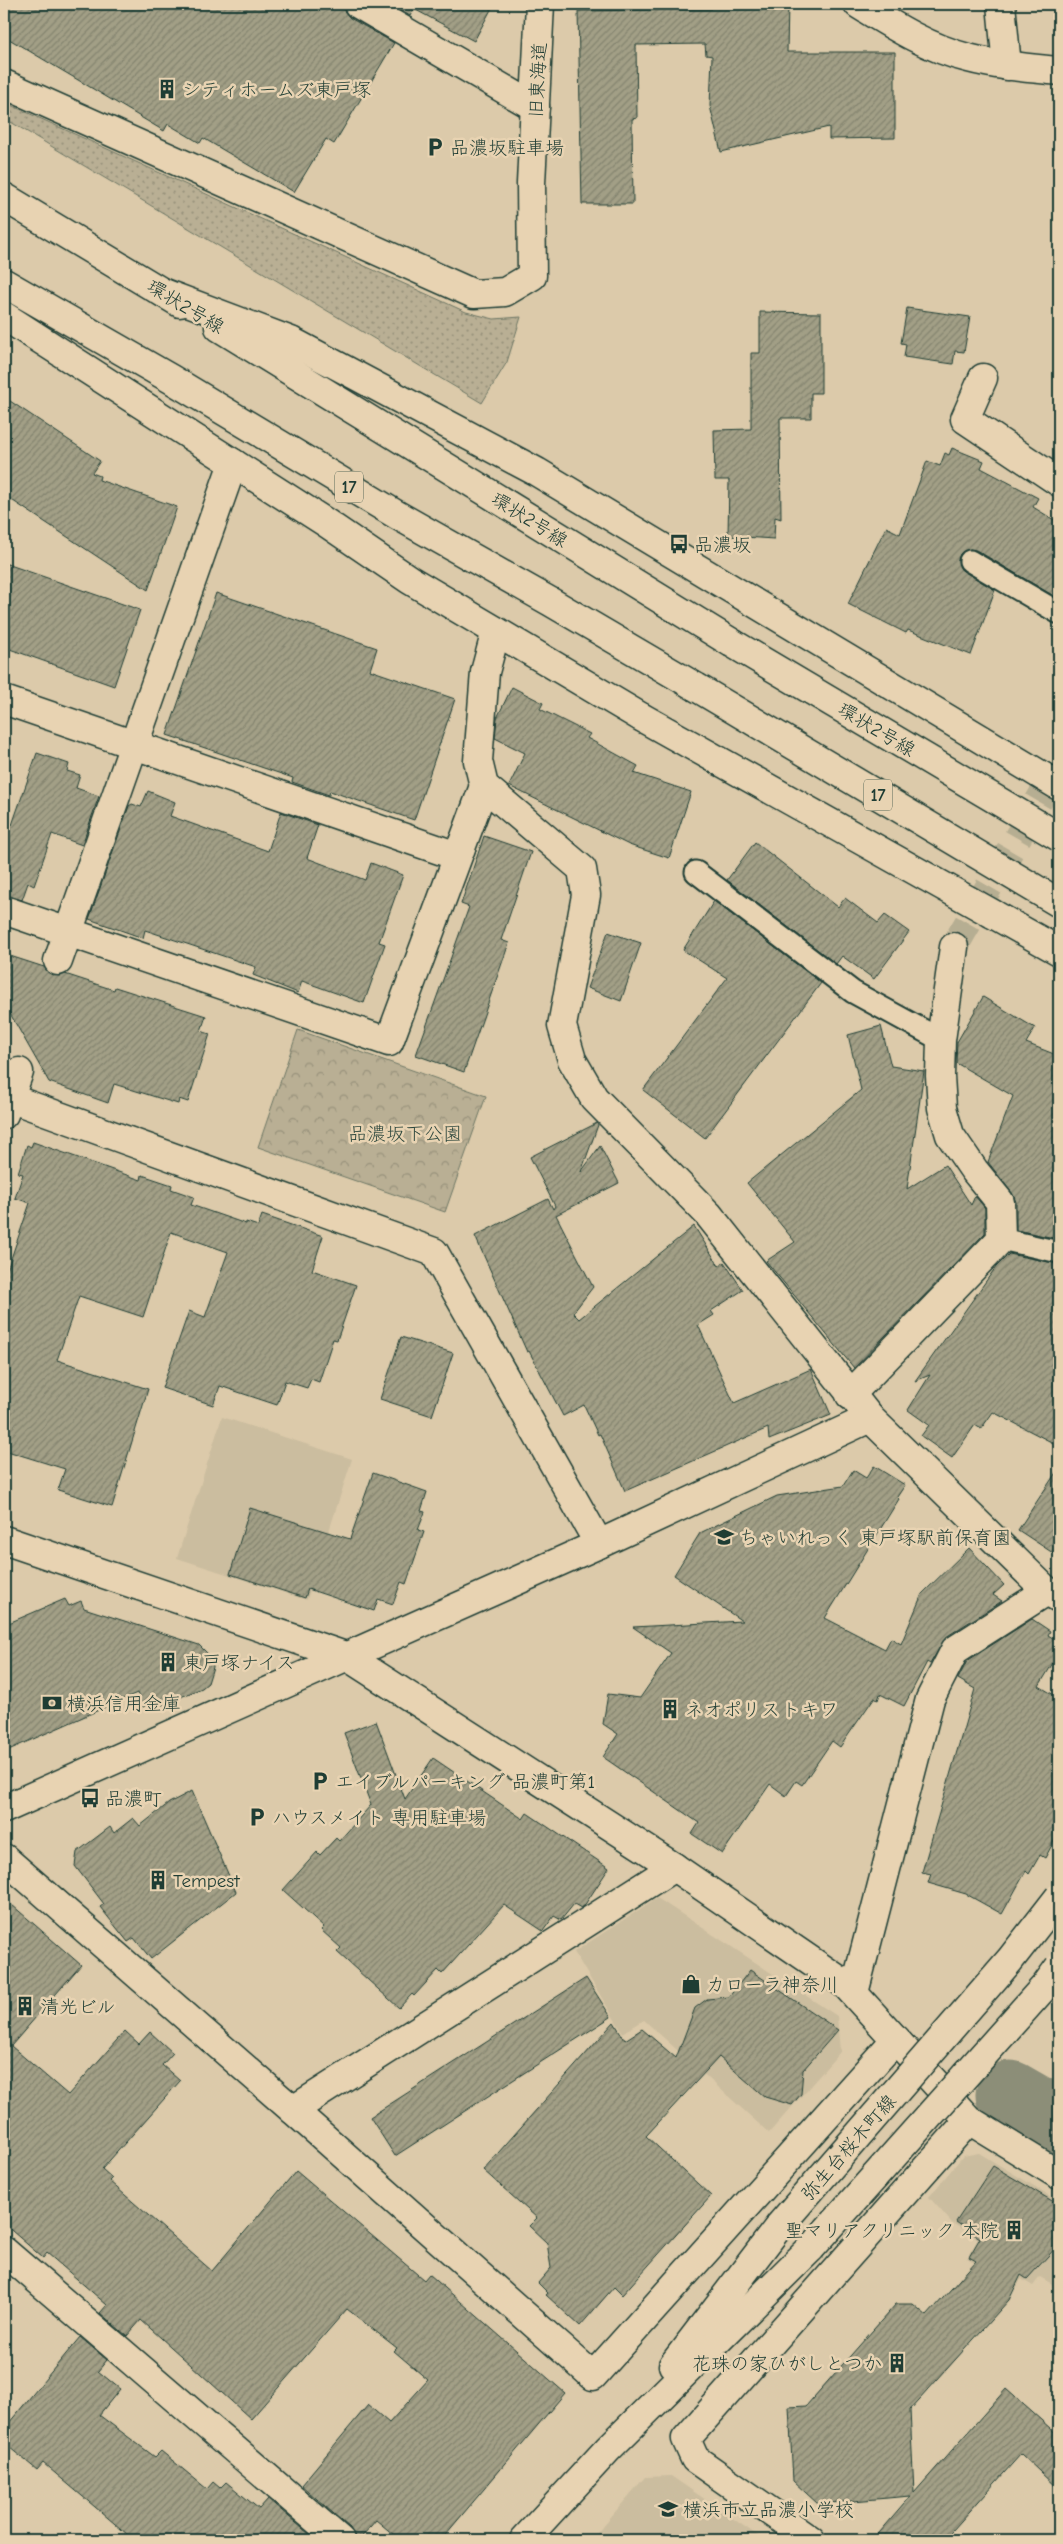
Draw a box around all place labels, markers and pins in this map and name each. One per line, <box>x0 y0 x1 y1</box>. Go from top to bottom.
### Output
building icon: シティホームズ東戸塚 <box>156 78 178 100</box>
place label: シティホームズ東戸塚 <box>182 79 371 101</box>
parking icon: 品濃坂駐車場 <box>424 136 446 158</box>
place label: 品濃坂駐車場 <box>450 137 564 159</box>
bus stop icon: 品濃坂 <box>668 533 690 555</box>
place label: 品濃坂 <box>694 534 751 556</box>
school or university icon: ちゃいれっく 東戸塚駅前保育園 <box>713 1526 735 1548</box>
place label: ちゃいれっく 東戸塚駅前保育園 <box>739 1527 1011 1549</box>
building icon: 東戸塚ナイス <box>157 1651 179 1673</box>
place label: 東戸塚ナイス <box>183 1652 295 1674</box>
bank icon: 横浜信用金庫 <box>41 1692 63 1714</box>
place label: 横浜信用金庫 <box>67 1693 181 1715</box>
building icon: ネオポリストキワ <box>659 1698 681 1720</box>
place label: ネオポリストキワ <box>685 1699 839 1721</box>
parking icon: エイブルパーキング 品濃町第1 <box>309 1770 331 1792</box>
place label: エイブルパーキング 品濃町第1 <box>335 1771 595 1793</box>
bus stop icon: 品濃町 <box>79 1787 101 1809</box>
place label: 品濃町 <box>105 1788 162 1810</box>
parking icon: ハウスメイト 専用駐車場 <box>246 1806 268 1828</box>
place label: ハウスメイト 専用駐車場 <box>272 1807 486 1829</box>
building icon: Tempest <box>147 1869 169 1891</box>
place label: Tempest <box>173 1870 240 1892</box>
shop icon: カローラ神奈川 <box>680 1973 702 1995</box>
place label: カローラ神奈川 <box>706 1974 839 1996</box>
building icon: 清光ビル <box>14 1995 36 2017</box>
place label: 清光ビル <box>40 1996 116 2018</box>
building icon: 聖マリアクリニック 本院 <box>1003 2219 1025 2241</box>
place label: 聖マリアクリニック 本院 <box>785 2220 999 2242</box>
building icon: 花珠の家ひがしとつか <box>886 2352 908 2374</box>
place label: 花珠の家ひがしとつか <box>692 2353 882 2375</box>
school or university icon: 横浜市立品濃小学校 <box>657 2498 679 2520</box>
place label: 横浜市立品濃小学校 <box>683 2499 854 2521</box>

